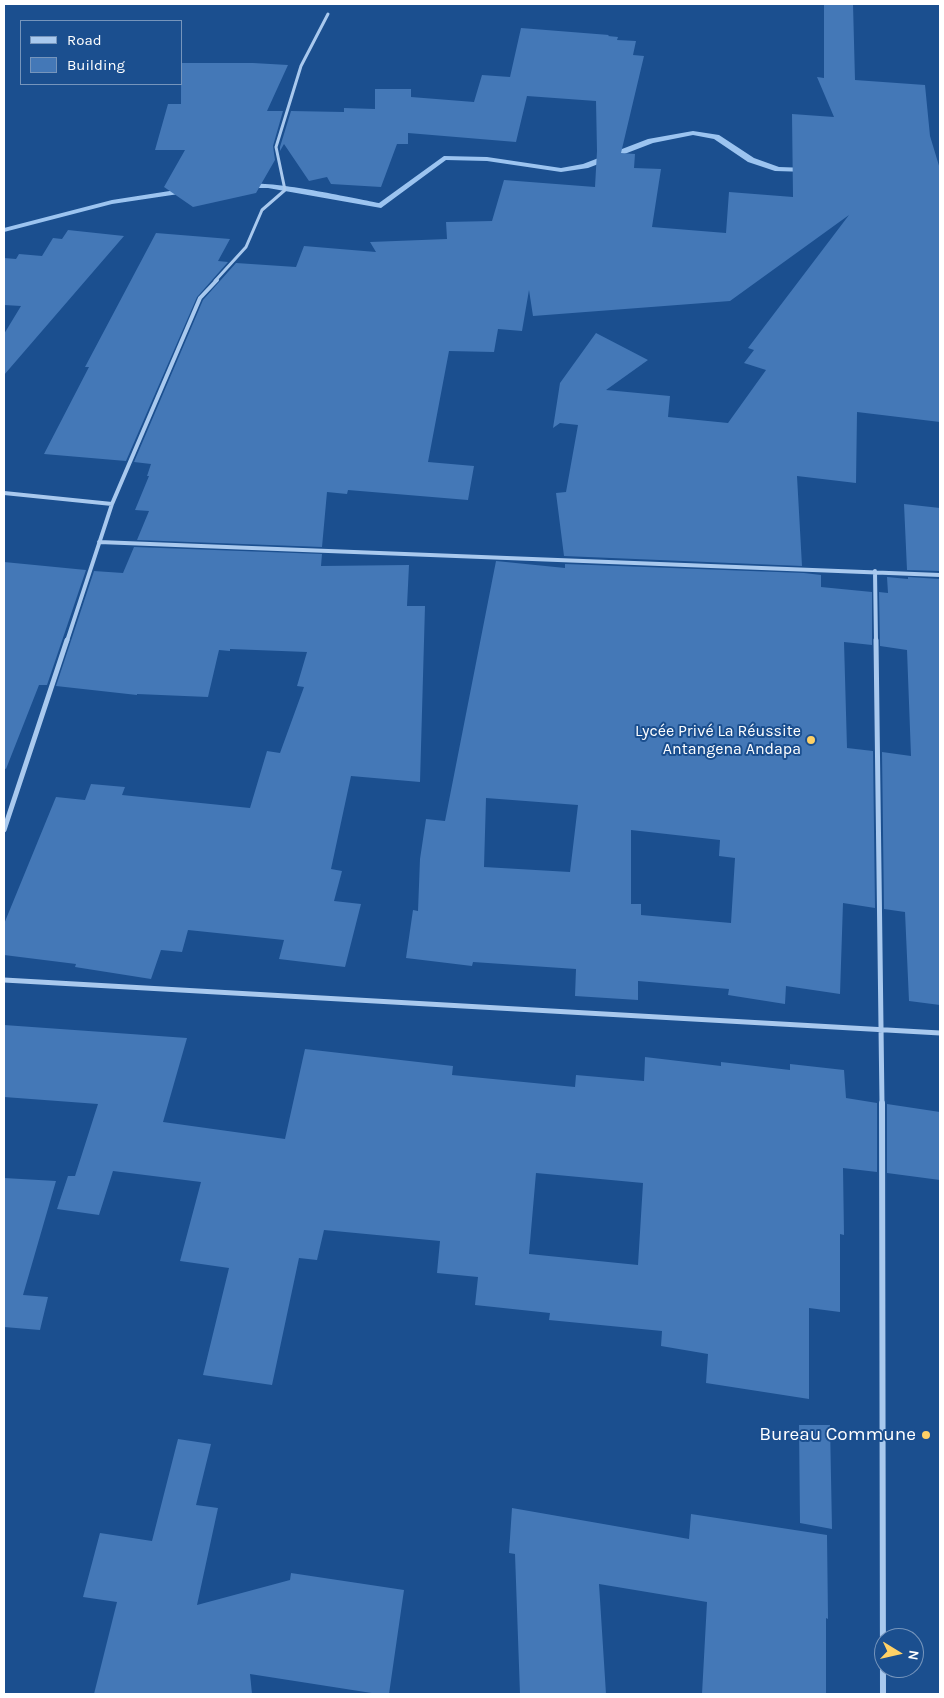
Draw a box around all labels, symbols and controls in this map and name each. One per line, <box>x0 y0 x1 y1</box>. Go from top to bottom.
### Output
legend <box>20 20 182 85</box>
text: Road <box>67 31 102 49</box>
text: Building <box>67 56 125 74</box>
place label: Lycée Privé La Réussite Antangena Andapa <box>635 721 801 759</box>
marker: Lycée Privé La Réussite Antangena Andapa <box>805 734 817 746</box>
place label: Bureau Commune <box>759 1424 916 1446</box>
marker: Bureau Commune <box>920 1429 932 1441</box>
north arrow <box>874 1628 924 1678</box>
text: N <box>904 1649 923 1662</box>

